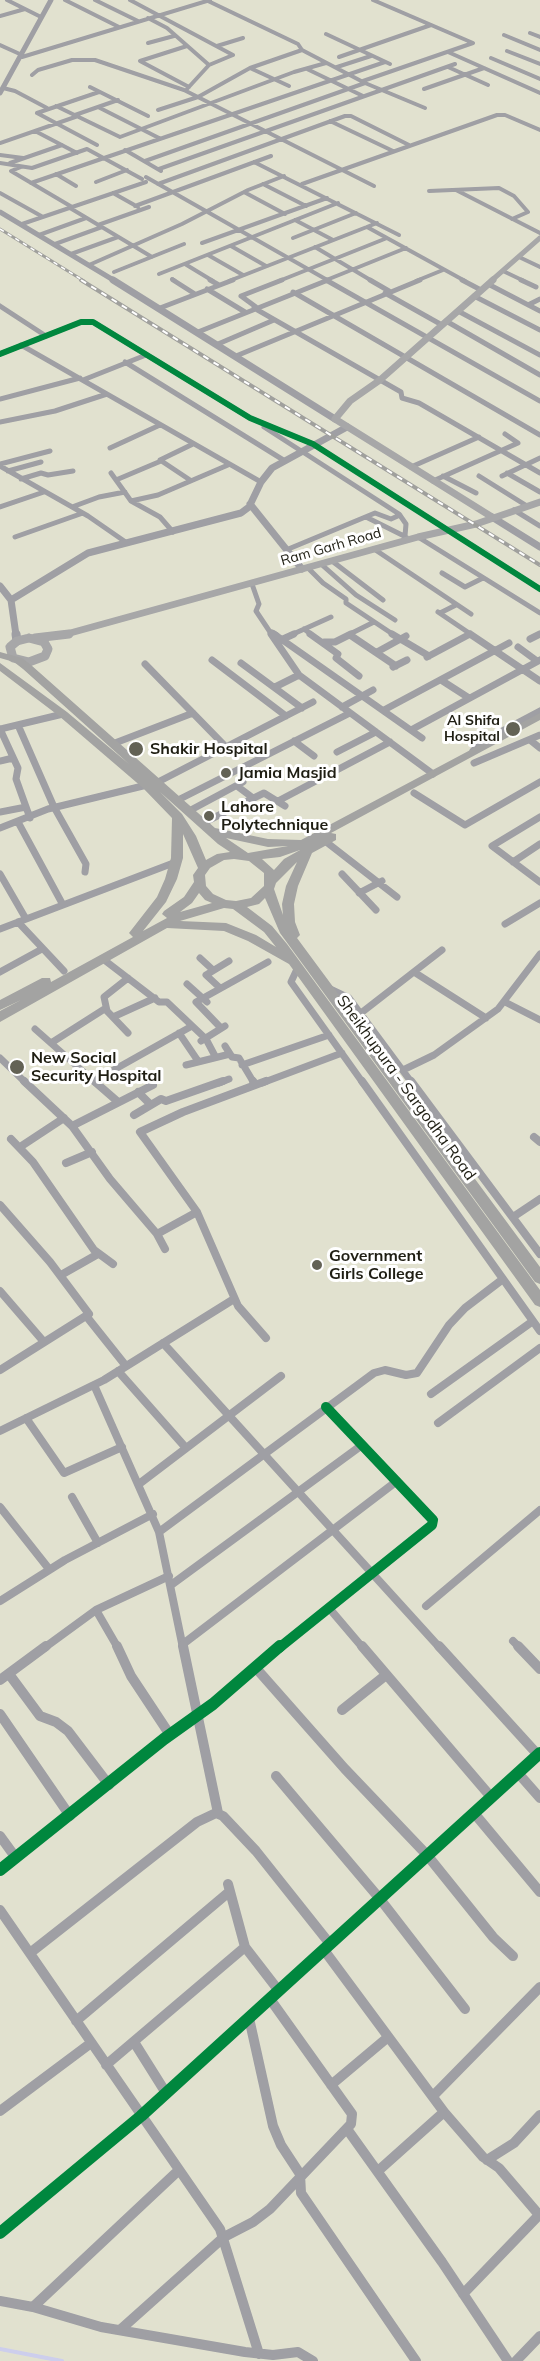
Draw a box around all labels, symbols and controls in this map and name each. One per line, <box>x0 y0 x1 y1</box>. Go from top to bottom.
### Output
street label: Ram Garh Road <box>279 525 383 569</box>
place label: Al Shifa Hospital <box>444 713 500 746</box>
marker: Al Shifa Hospital <box>504 720 522 738</box>
place label: Shakir Hospital <box>150 739 268 759</box>
marker: Shakir Hospital <box>127 740 145 758</box>
place label: Jamia Masjid <box>238 763 337 783</box>
marker: Jamia Masjid <box>219 766 233 780</box>
place label: Lahore Polytechnique <box>221 797 328 835</box>
marker: Lahore Polytechnique <box>202 809 216 823</box>
street label: Sheikhupura - Sargodha Road <box>332 992 480 1184</box>
place label: New Social Security Hospital <box>31 1048 162 1086</box>
marker: New Social Security Hospital <box>8 1058 26 1076</box>
place label: Government Girls College <box>329 1246 424 1284</box>
marker: Government Girls College <box>310 1258 324 1272</box>

